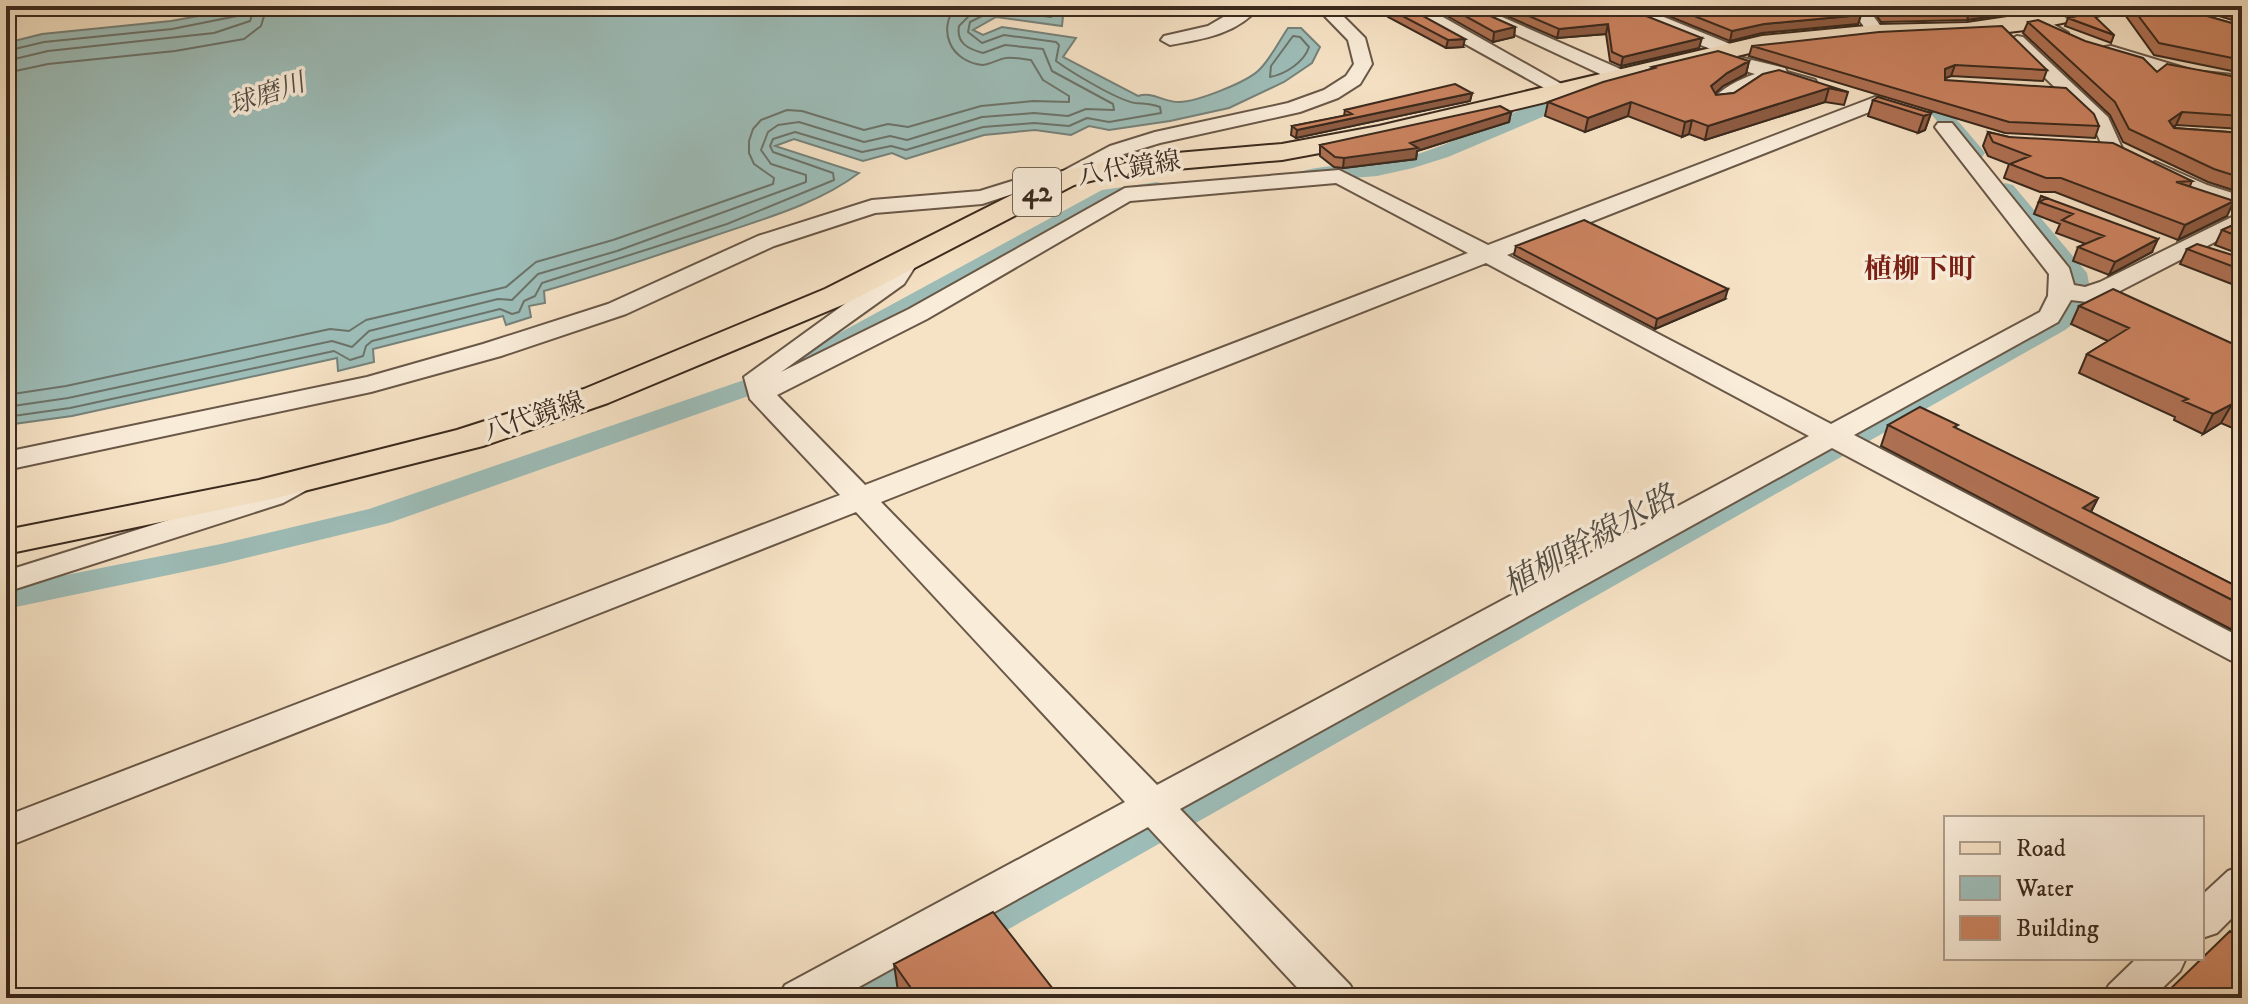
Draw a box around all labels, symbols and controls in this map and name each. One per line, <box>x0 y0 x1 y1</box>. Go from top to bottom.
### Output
water label: 球磨川 <box>225 66 312 123</box>
street label: 八代鏡線 <box>1075 145 1183 193</box>
road number: 42 <box>1013 168 1061 216</box>
district label: 植柳下町 <box>1864 252 1976 287</box>
street label: 八代鏡線 <box>479 385 589 449</box>
water label: 植柳幹線水路 <box>1496 477 1685 606</box>
legend <box>1944 816 2204 960</box>
text: Road <box>2016 834 2066 864</box>
text: Water <box>2015 874 2073 904</box>
text: Building <box>2016 914 2099 944</box>

